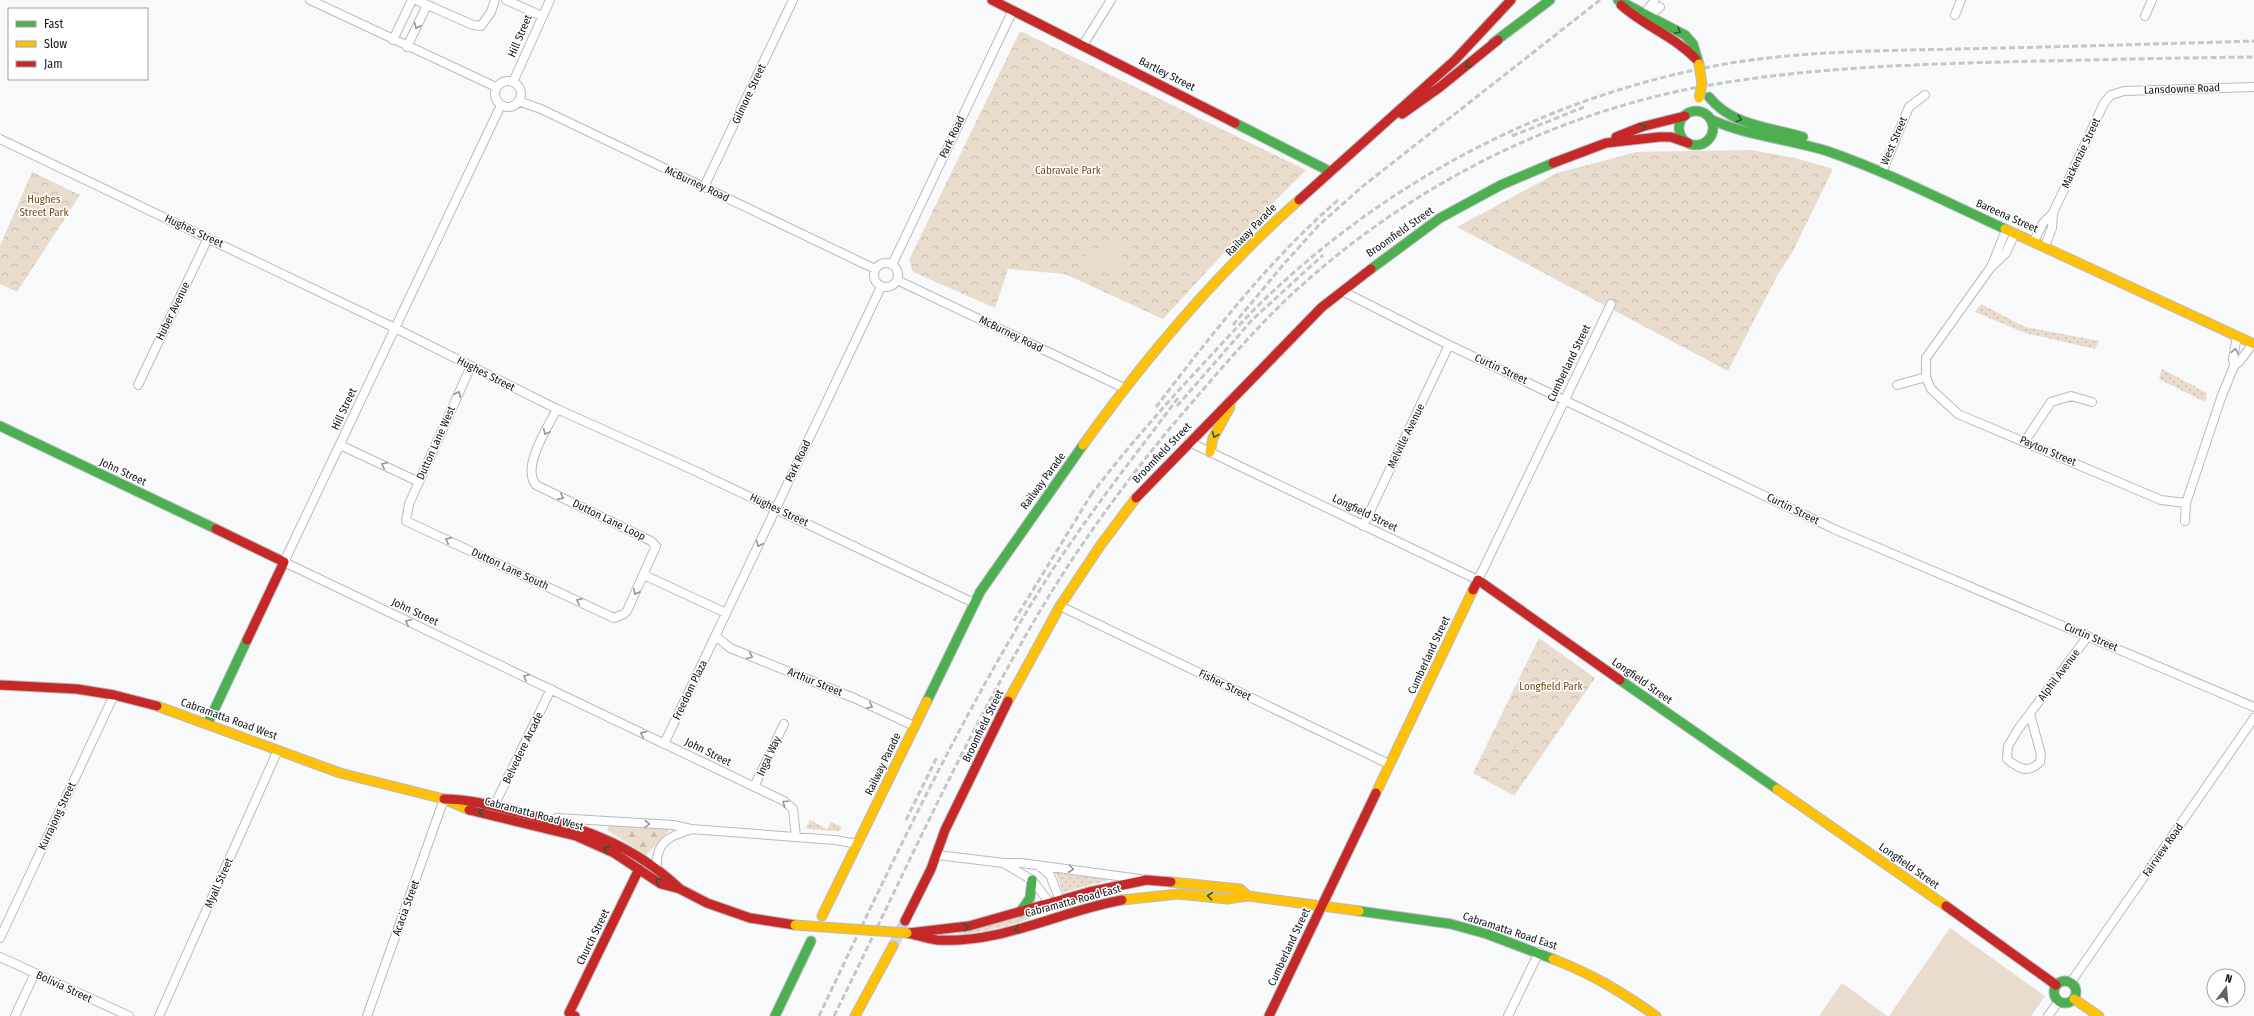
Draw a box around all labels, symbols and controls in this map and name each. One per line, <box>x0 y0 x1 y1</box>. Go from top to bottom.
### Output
legend <box>8 8 148 80</box>
street label: Hill Street <box>505 12 535 59</box>
text: Fast <box>44 17 63 31</box>
one-way arrow <box>414 22 422 29</box>
one-way arrow <box>1674 26 1681 34</box>
text: Slow <box>44 37 67 51</box>
street label: Bartley Street <box>1137 54 1198 94</box>
text: Jam <box>44 57 62 71</box>
one-way arrow <box>1466 61 1473 68</box>
street label: Gilmore Street <box>729 62 769 126</box>
street label: Lansdowne Road <box>2144 81 2220 97</box>
street label: Park Road <box>937 114 967 160</box>
one-way arrow <box>1736 114 1743 123</box>
street label: West Street <box>1878 114 1910 167</box>
street label: Mackenzie Street <box>2059 115 2103 190</box>
one-way arrow <box>1639 123 1646 132</box>
street label: McBurney Road <box>663 163 731 205</box>
park label: Cabravale Park <box>1035 164 1102 177</box>
park label: Hughes Street Park <box>19 193 69 219</box>
street label: Bareena Street <box>1974 197 2040 236</box>
street label: Railway Parade <box>1223 201 1279 259</box>
street label: Broomfield Street <box>1364 204 1436 260</box>
street label: Hughes Street <box>163 212 226 250</box>
street label: Huber Avenue <box>153 280 193 342</box>
street label: McBurney Road <box>977 313 1045 355</box>
street label: Cumberland Street <box>1545 322 1593 404</box>
one-way arrow <box>2230 348 2238 354</box>
street label: Curtin Street <box>1473 351 1530 387</box>
street label: Hughes Street <box>455 354 517 394</box>
street label: Hill Street <box>329 386 360 432</box>
one-way arrow <box>453 391 461 399</box>
street label: Melville Avenue <box>1385 401 1427 471</box>
street label: Dutton Lane West <box>414 404 458 482</box>
street label: Broomfield Street <box>1130 420 1194 486</box>
one-way arrow <box>543 427 551 435</box>
one-way arrow <box>1212 430 1220 438</box>
street label: Payton Street <box>2018 433 2079 469</box>
street label: Park Road <box>783 438 813 484</box>
street label: Railway Parade <box>1018 450 1068 512</box>
street label: John Street <box>98 456 149 489</box>
one-way arrow <box>380 462 388 470</box>
street label: Hughes Street <box>748 491 811 529</box>
street label: Curtin Street <box>1765 491 1822 527</box>
one-way arrow <box>556 492 564 500</box>
street label: Longfield Street <box>1330 492 1400 535</box>
street label: Dutton Lane Loop <box>570 497 648 543</box>
one-way arrow <box>445 537 452 545</box>
one-way arrow <box>756 539 764 547</box>
street label: Dutton Lane South <box>469 545 551 593</box>
one-way arrow <box>633 587 641 595</box>
street label: John Street <box>390 596 441 629</box>
one-way arrow <box>575 598 583 606</box>
street label: Cumberland Street <box>1405 614 1453 696</box>
one-way arrow <box>405 619 412 627</box>
street label: Curtin Street <box>2062 620 2120 654</box>
street label: Alphil Avenue <box>2035 646 2083 704</box>
one-way arrow <box>745 651 753 659</box>
street label: Longfield Street <box>1609 655 1675 707</box>
street label: Freedom Plaza <box>670 658 710 722</box>
street label: Arthur Street <box>786 665 845 699</box>
street label: Fisher Street <box>1197 667 1254 703</box>
one-way arrow <box>522 674 530 682</box>
park label: Longfield Park <box>1519 680 1584 693</box>
street label: Broomfield Street <box>960 687 1006 764</box>
street label: Cabramatta Road West <box>179 695 279 743</box>
one-way arrow <box>866 701 873 709</box>
street label: Belvedere Arcade <box>500 710 546 786</box>
one-way arrow <box>640 731 647 739</box>
street label: Railway Parade <box>862 731 904 797</box>
street label: Ingal Way <box>754 734 784 778</box>
street label: John Street <box>683 735 734 769</box>
street label: Kurrajong Street <box>36 780 79 852</box>
street label: Cabramatta Road West <box>483 795 585 834</box>
one-way arrow <box>782 801 789 808</box>
one-way arrow <box>478 809 484 817</box>
one-way arrow <box>644 819 650 828</box>
street label: Fairview Road <box>2140 821 2186 879</box>
street label: Longfield Street <box>1876 840 1942 892</box>
one-way arrow <box>602 846 610 854</box>
street label: Myall Street <box>202 856 236 910</box>
one-way arrow <box>1068 864 1074 873</box>
street label: Acacia Street <box>390 878 422 938</box>
one-way arrow <box>655 879 662 886</box>
street label: Cabramatta Road East <box>1024 882 1123 920</box>
one-way arrow <box>1206 892 1213 901</box>
street label: Cumberland Street <box>1265 906 1313 988</box>
street label: Church Street <box>574 907 612 967</box>
street label: Cabramatta Road East <box>1461 910 1559 953</box>
one-way arrow <box>963 923 969 931</box>
one-way arrow <box>1014 924 1021 933</box>
street label: Bolivia Street <box>34 968 94 1006</box>
north arrow <box>2206 968 2246 1008</box>
text: N <box>2224 972 2234 986</box>

